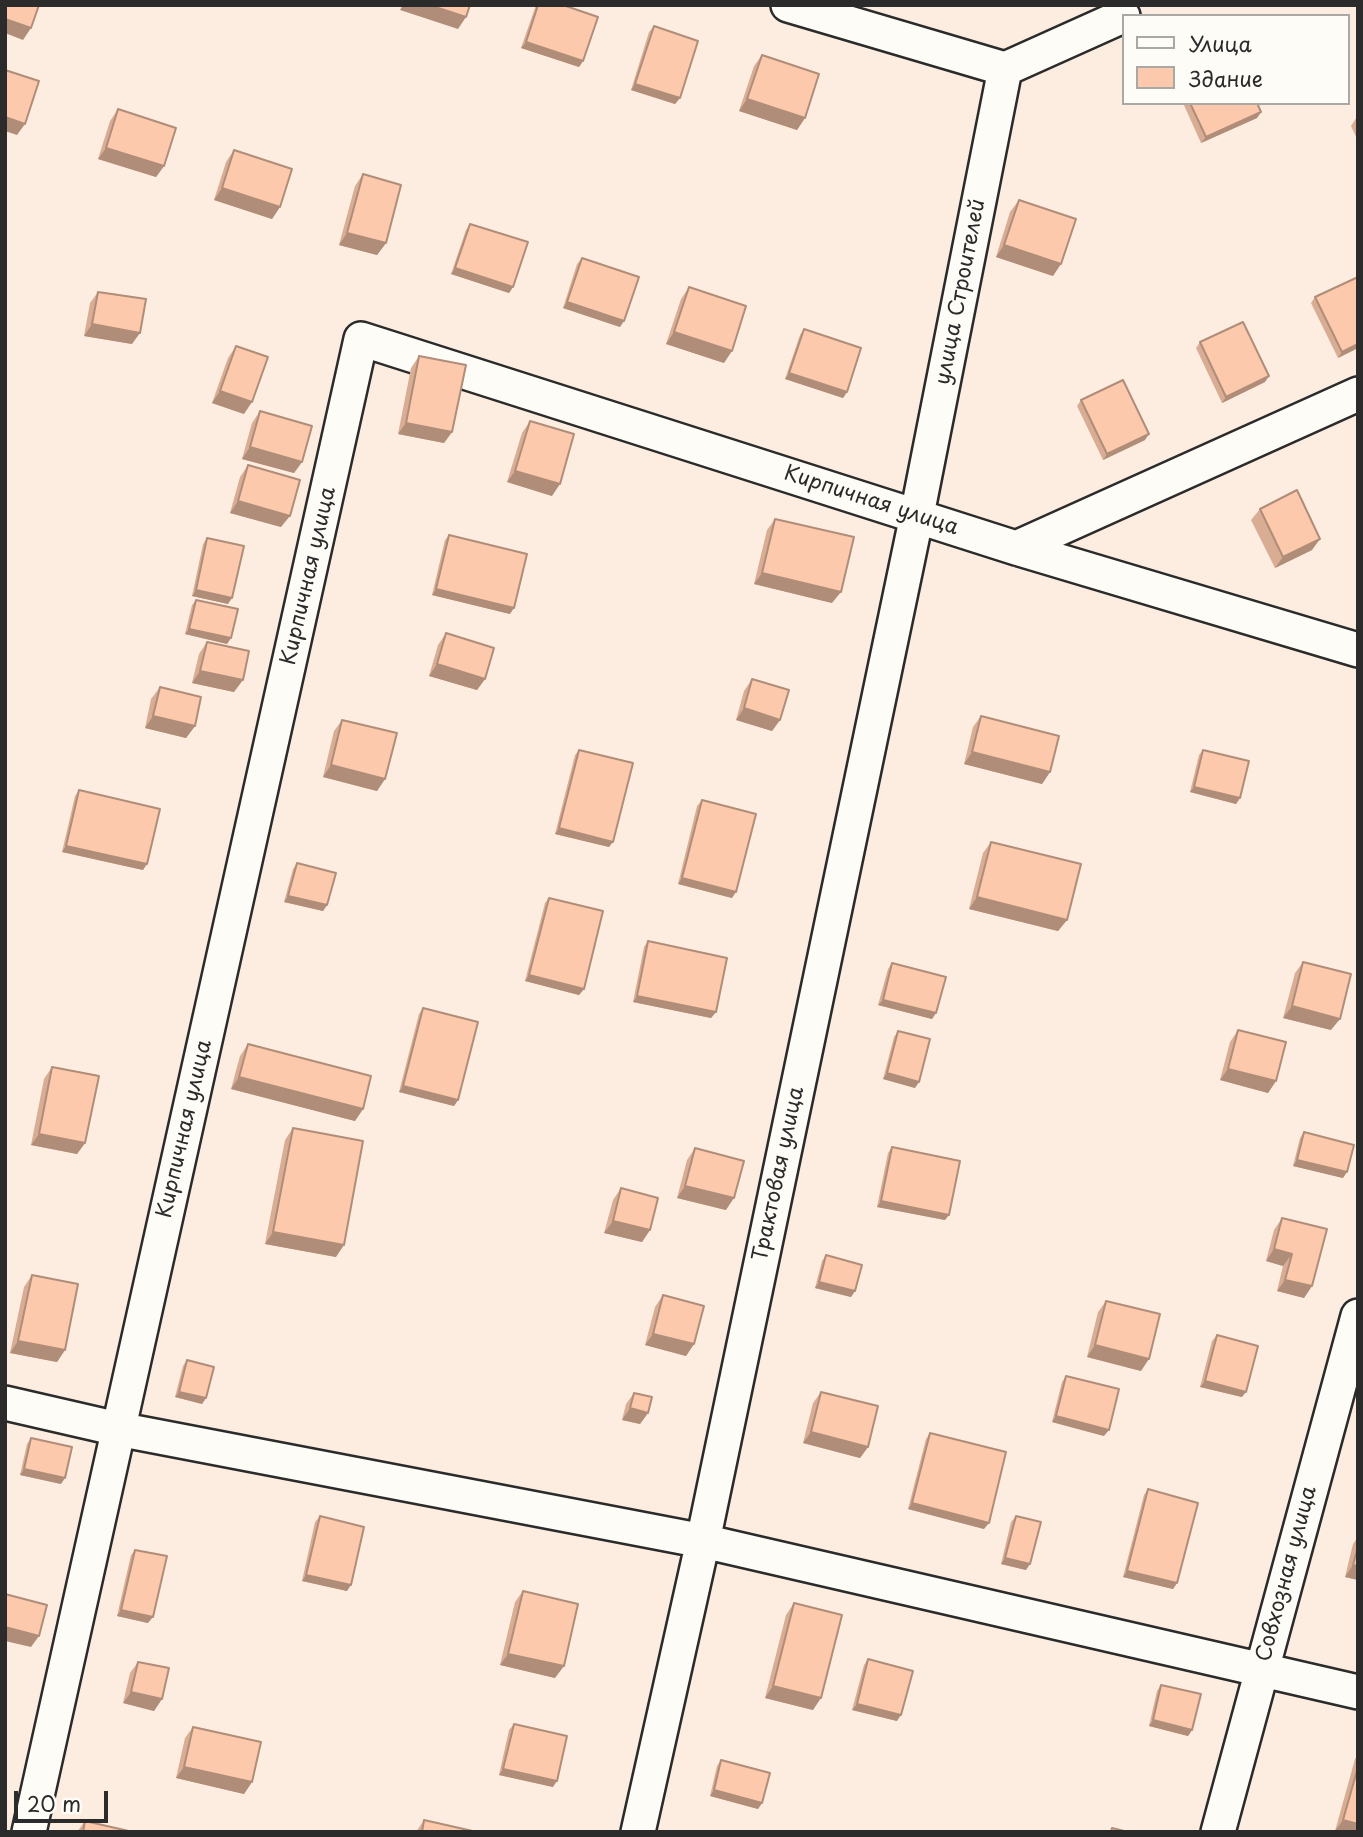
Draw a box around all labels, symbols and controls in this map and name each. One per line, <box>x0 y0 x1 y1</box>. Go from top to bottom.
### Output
legend <box>1122 14 1349 105</box>
text: Улица <box>1189 27 1252 59</box>
text: Здание <box>1189 62 1263 94</box>
street label: улица Строителей <box>931 197 991 387</box>
street label: Кирпичная улица <box>781 461 961 541</box>
street label: Кирпичная улица <box>276 485 342 667</box>
street label: Кирпичная улица <box>152 1038 218 1220</box>
street label: Трактовая улица <box>748 1084 810 1264</box>
street label: Совхозная улица <box>1251 1484 1323 1664</box>
scale bar <box>18 1778 112 1822</box>
text: 20 m <box>27 1787 81 1819</box>

